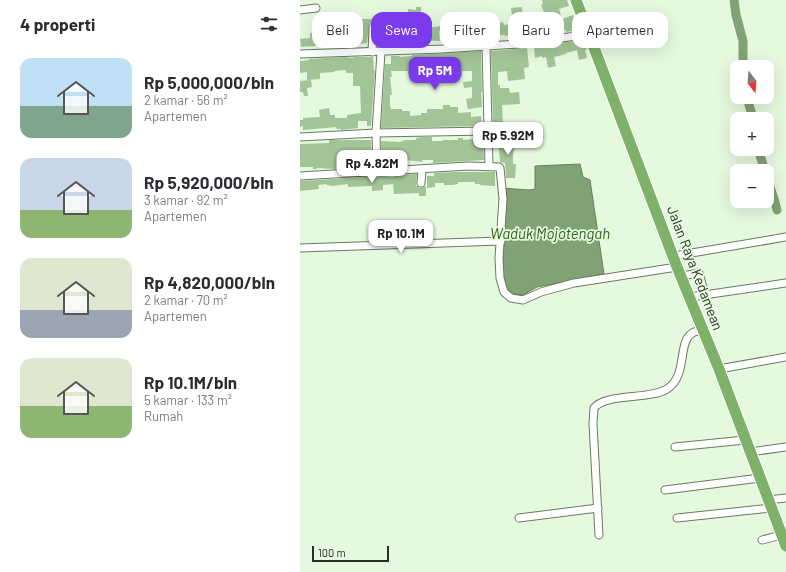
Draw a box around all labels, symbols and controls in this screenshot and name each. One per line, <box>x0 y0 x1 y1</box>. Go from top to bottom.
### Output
chip: Beli <box>312 12 363 48</box>
chip: Sewa <box>371 12 432 48</box>
chip: Filter <box>440 12 500 48</box>
chip: Baru <box>508 12 564 48</box>
chip: Apartemen <box>572 12 668 48</box>
icon: filters <box>258 13 280 35</box>
text: 4 properti <box>20 14 95 34</box>
pin: Rp 5M <box>407 57 463 91</box>
north arrow <box>730 60 774 104</box>
map controls <box>730 60 774 208</box>
text: Rp 5M <box>418 62 452 78</box>
text: Rp 5,000,000/bln <box>144 72 274 92</box>
icon: home <box>52 74 100 122</box>
text: 2 kamar · 56 m² <box>144 92 228 108</box>
text: Apartemen <box>144 108 207 124</box>
button: + <box>730 112 774 156</box>
pin: Rp 5.92M <box>467 122 549 156</box>
text: Rp 5.92M <box>482 127 534 143</box>
pin: Rp 4.82M <box>331 150 413 184</box>
text: Rp 4.82M <box>346 155 398 171</box>
button: − <box>730 164 774 208</box>
text: Rp 5,920,000/bln <box>144 172 274 192</box>
icon: home <box>52 174 100 222</box>
text: 3 kamar · 92 m² <box>144 192 228 208</box>
street label: Jalan Raya Kedamean <box>664 203 727 332</box>
text: Apartemen <box>144 208 207 224</box>
pin: Rp 10.1M <box>360 220 442 254</box>
water label: Waduk Mojotengah <box>490 224 610 242</box>
text: Rp 10.1M <box>377 225 425 241</box>
text: Rp 4,820,000/bln <box>144 272 275 292</box>
icon: home <box>52 274 100 322</box>
text: 2 kamar · 70 m² <box>144 292 228 308</box>
text: Apartemen <box>144 308 207 324</box>
text: Rp 10.1M/bln <box>144 372 237 392</box>
icon: home <box>52 374 100 422</box>
text: 5 kamar · 133 m² <box>144 392 232 408</box>
text: Rumah <box>144 408 183 424</box>
scale bar <box>312 544 389 563</box>
text: 100 m <box>318 546 346 559</box>

